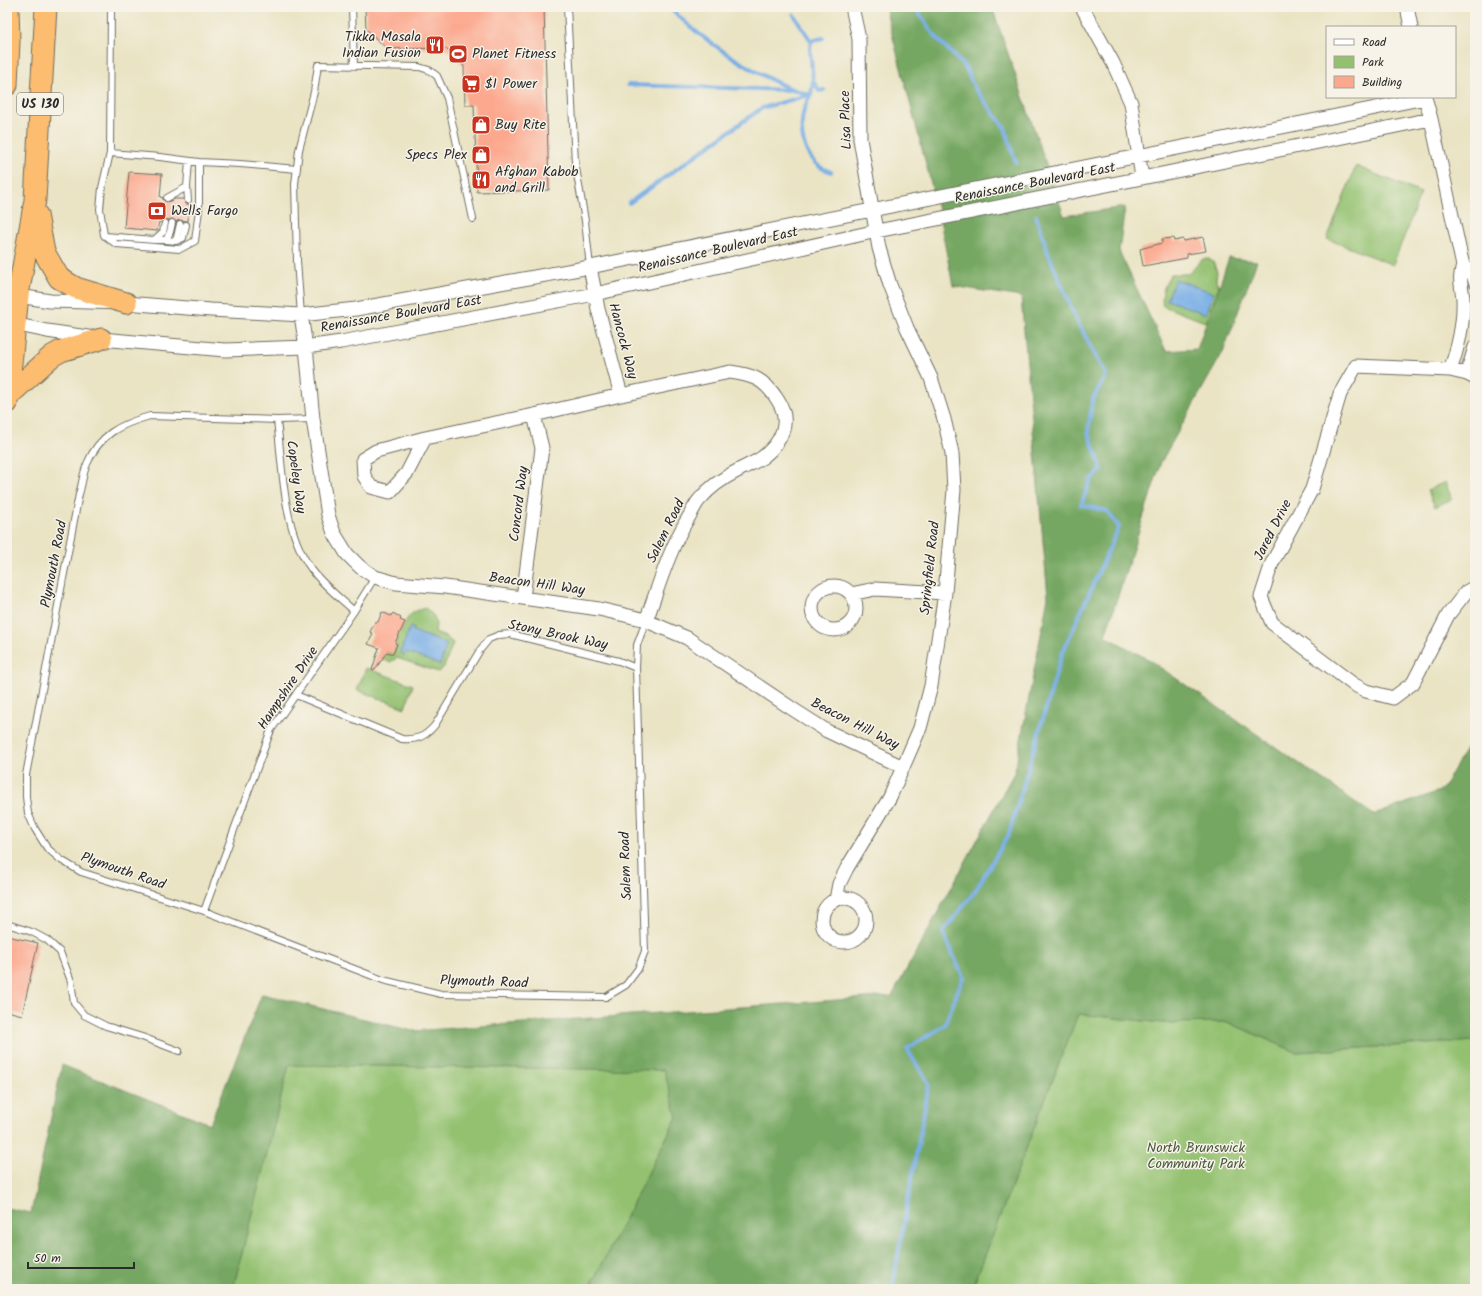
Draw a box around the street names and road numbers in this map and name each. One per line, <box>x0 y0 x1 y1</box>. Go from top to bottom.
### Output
street label: Lisa Place <box>834 89 858 150</box>
road number: US 130 <box>17 93 63 115</box>
street label: Renaissance Boulevard East <box>953 156 1118 209</box>
street label: Renaissance Boulevard East <box>636 221 801 279</box>
street label: Renaissance Boulevard East <box>319 289 484 339</box>
street label: Hancock Way <box>602 300 644 382</box>
street label: Copeley Way <box>280 439 312 515</box>
street label: Concord Way <box>503 464 535 543</box>
street label: Salem Road <box>641 494 691 567</box>
street label: Jared Drive <box>1248 495 1298 564</box>
street label: Plymouth Road <box>35 518 73 610</box>
street label: Springfield Road <box>914 519 946 616</box>
street label: Beacon Hill Way <box>488 566 587 602</box>
street label: Stony Brook Way <box>506 614 610 656</box>
street label: Hampshire Drive <box>252 641 324 734</box>
street label: Beacon Hill Way <box>807 692 903 756</box>
street label: Salem Road <box>614 830 638 901</box>
street label: Plymouth Road <box>78 846 169 896</box>
street label: Plymouth Road <box>439 969 530 995</box>

